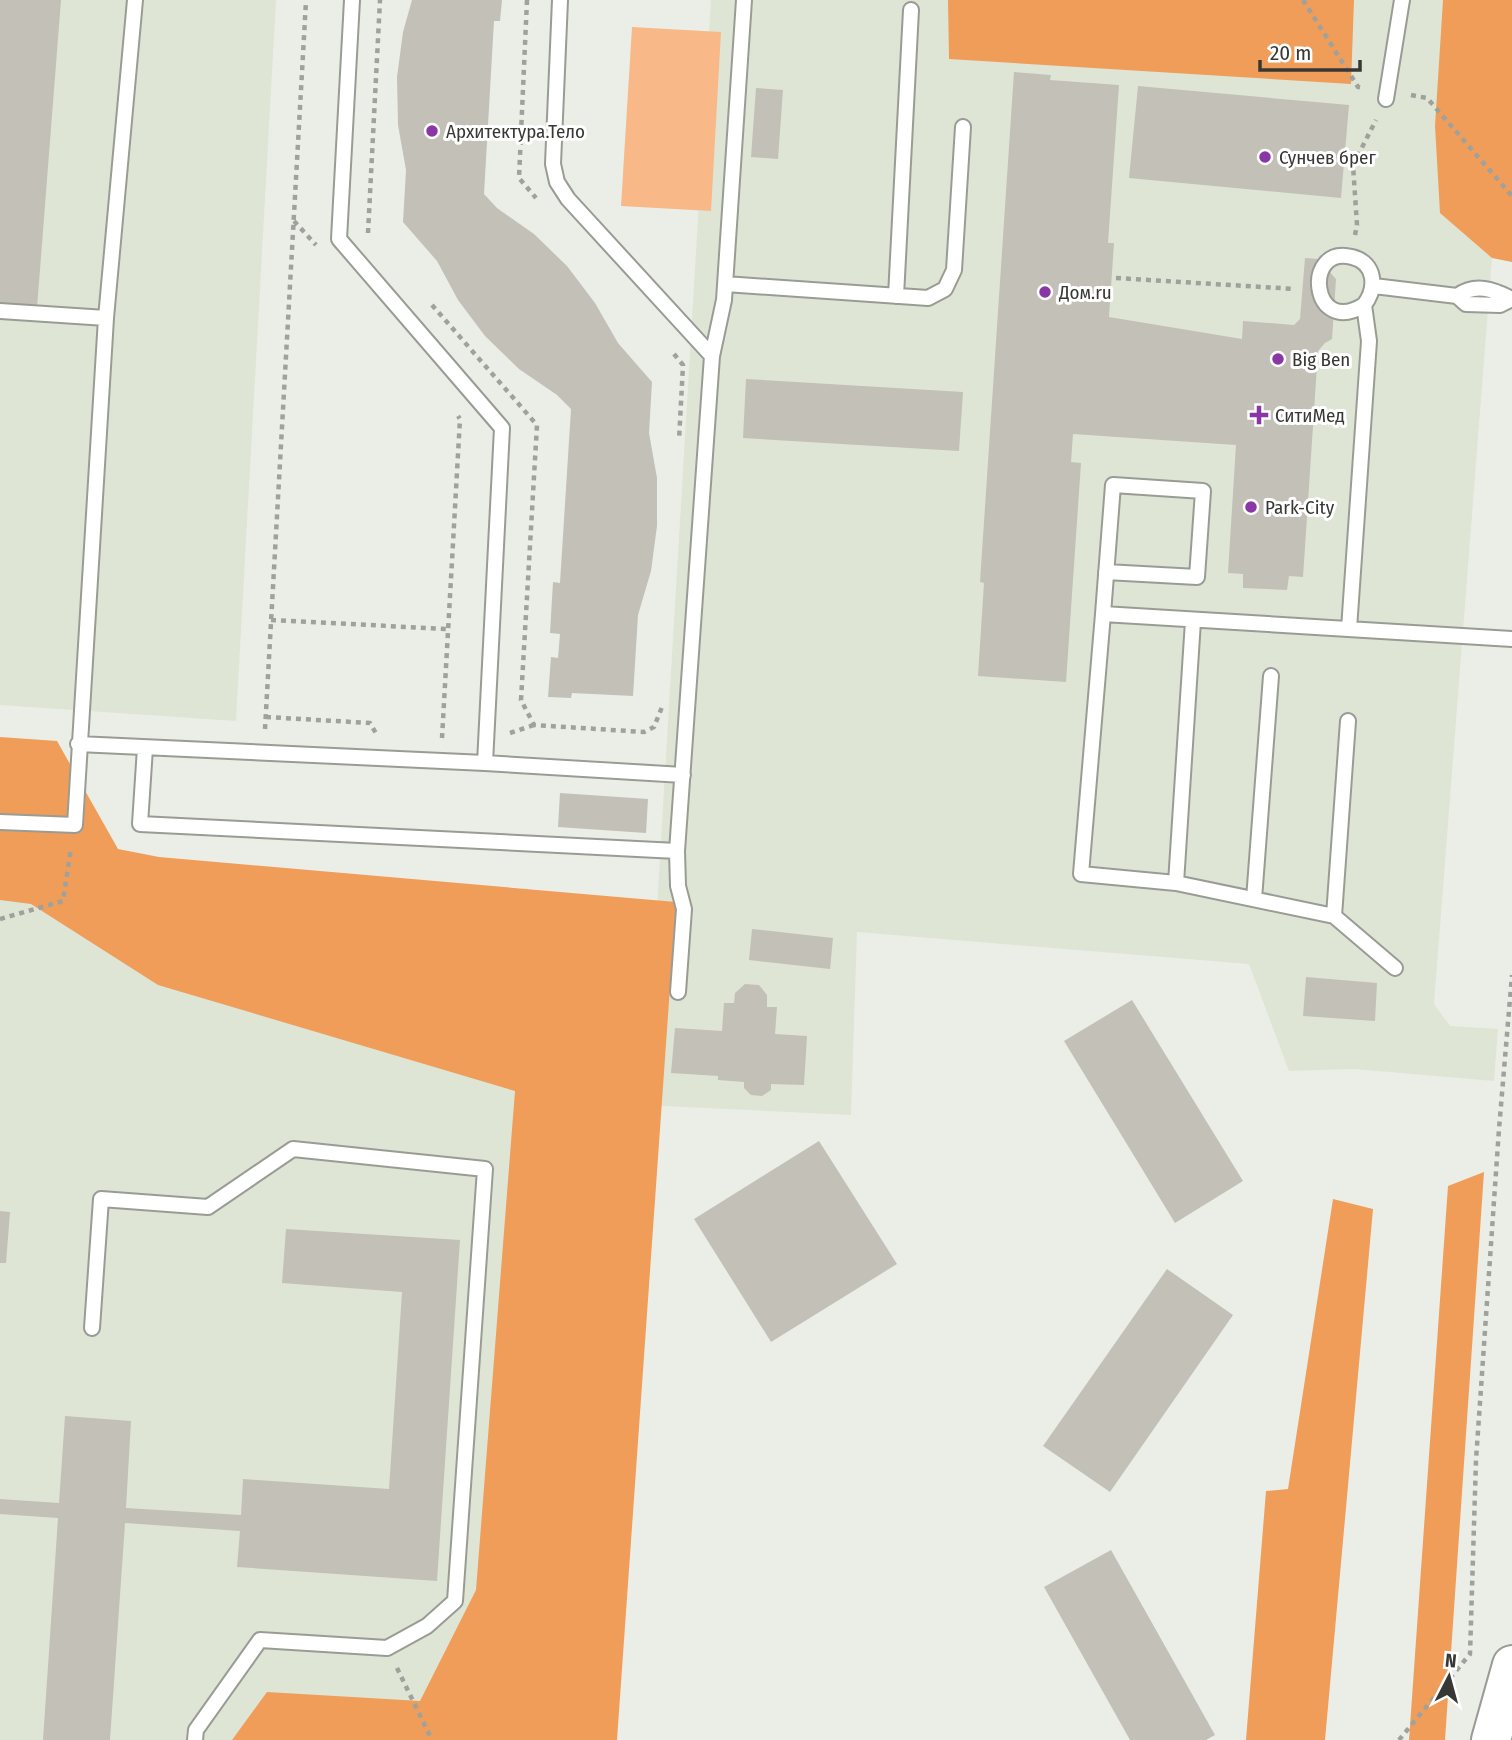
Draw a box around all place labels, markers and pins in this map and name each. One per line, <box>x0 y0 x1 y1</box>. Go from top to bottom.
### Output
place label: Архитектура.Тело <box>446 120 585 143</box>
marker: Архитектура.Тело <box>424 123 440 139</box>
place label: Сунчев брег <box>1279 146 1376 169</box>
marker: Сунчев брег <box>1257 149 1273 165</box>
place label: Дом.ru <box>1058 281 1112 304</box>
marker: Дом.ru <box>1037 284 1053 300</box>
place label: Big Ben <box>1292 348 1350 371</box>
marker: Big Ben <box>1270 351 1286 367</box>
place label: СитиМед <box>1275 404 1345 427</box>
marker: СитиМед <box>1249 405 1269 425</box>
place label: Park-City <box>1265 496 1335 519</box>
marker: Park-City <box>1243 499 1259 515</box>

